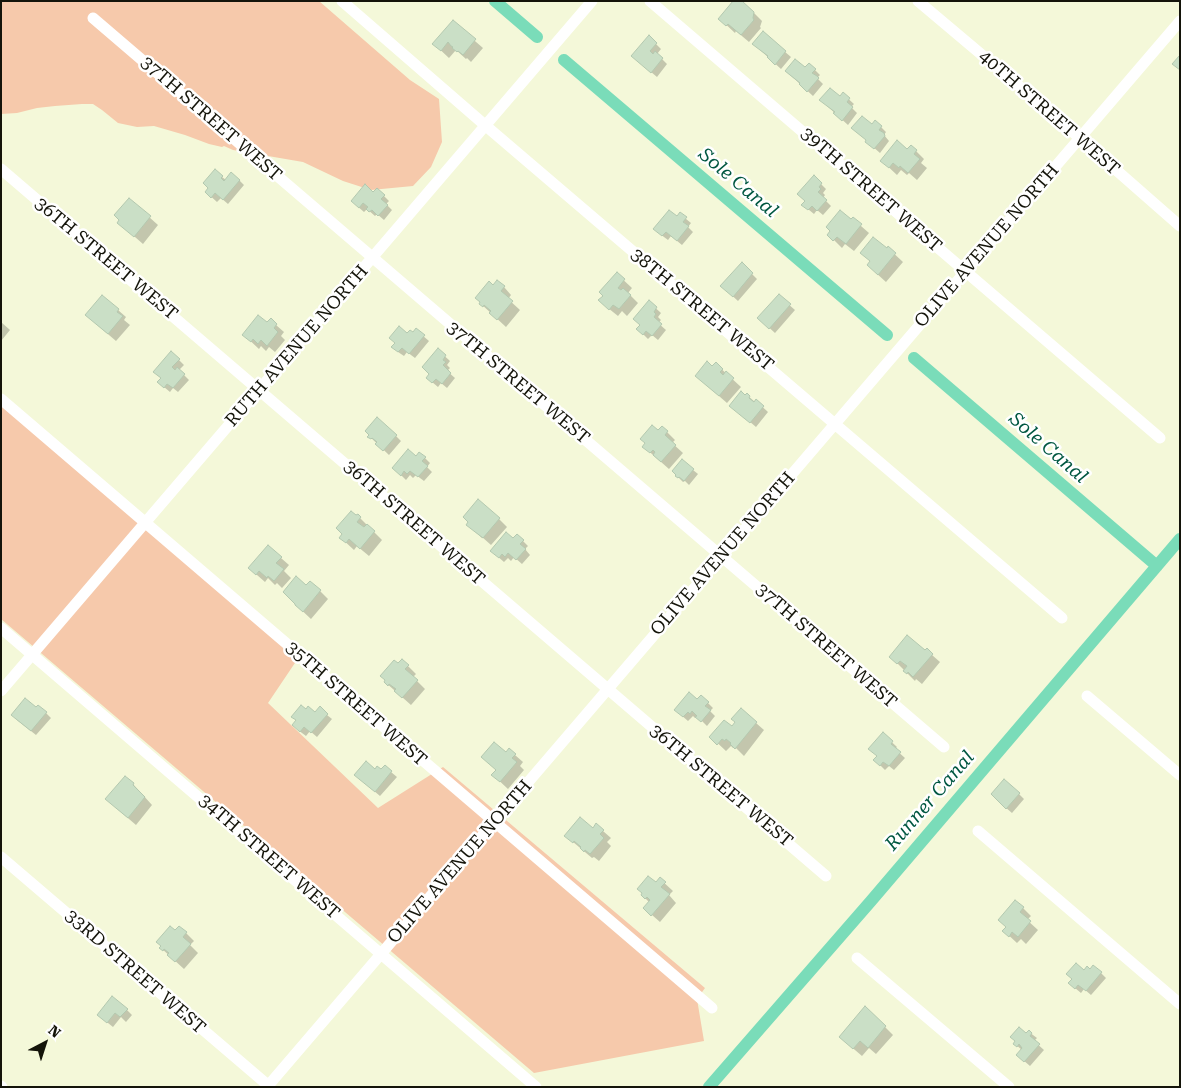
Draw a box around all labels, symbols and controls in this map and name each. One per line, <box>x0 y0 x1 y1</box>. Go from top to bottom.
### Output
street label: 40TH STREET WEST <box>974 46 1124 180</box>
street label: 37TH STREET WEST <box>136 52 286 186</box>
street label: 39TH STREET WEST <box>796 123 946 257</box>
water label: Sole Canal <box>694 143 782 223</box>
street label: OLIVE AVENUE NORTH <box>910 160 1064 332</box>
street label: 36TH STREET WEST <box>30 193 182 325</box>
street label: 38TH STREET WEST <box>626 244 778 376</box>
street label: RUTH AVENUE NORTH <box>221 261 373 431</box>
street label: 37TH STREET WEST <box>442 317 594 449</box>
water label: Sole Canal <box>1004 408 1092 488</box>
street label: 36TH STREET WEST <box>339 456 489 590</box>
street label: OLIVE AVENUE NORTH <box>646 468 800 640</box>
street label: 37TH STREET WEST <box>751 579 901 713</box>
street label: 35TH STREET WEST <box>281 637 431 771</box>
street label: 36TH STREET WEST <box>645 720 797 852</box>
water label: Runner Canal <box>881 747 979 855</box>
street label: OLIVE AVENUE NORTH <box>383 776 537 948</box>
street label: 34TH STREET WEST <box>194 790 344 924</box>
street label: 33RD STREET WEST <box>60 905 210 1039</box>
north arrow <box>20 1018 70 1068</box>
text: N <box>45 1022 64 1041</box>

